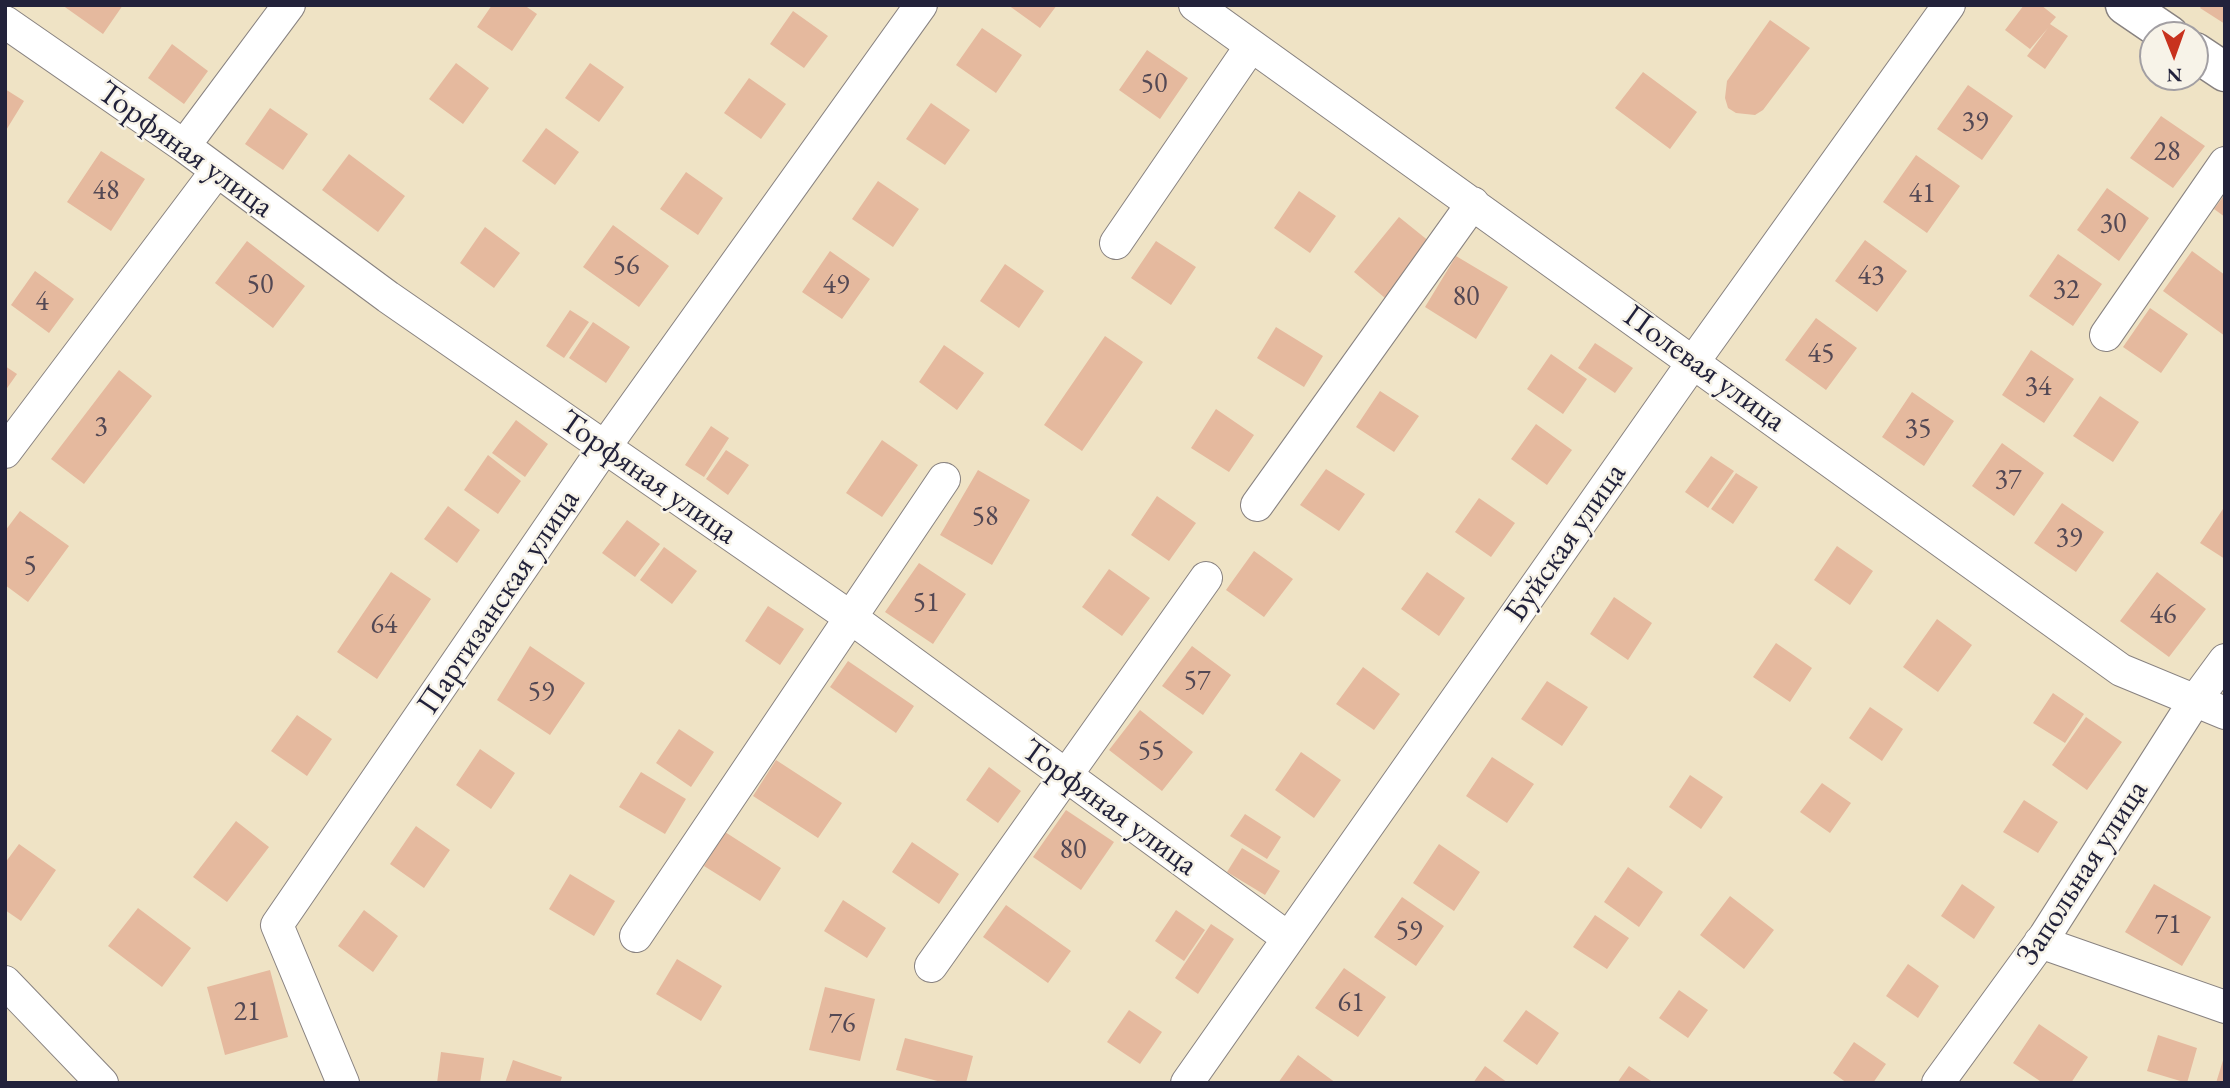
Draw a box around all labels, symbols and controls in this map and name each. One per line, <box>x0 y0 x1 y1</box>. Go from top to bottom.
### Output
north arrow <box>2139 21 2209 91</box>
text: N <box>2166 63 2182 88</box>
house number: 50 <box>1141 67 1167 101</box>
street label: Торфяная улица <box>90 73 280 227</box>
house number: 39 <box>1962 105 1988 139</box>
house number: 28 <box>2154 135 2180 169</box>
house number: 48 <box>93 174 119 208</box>
house number: 41 <box>1909 177 1935 211</box>
house number: 30 <box>2100 207 2126 241</box>
house number: 56 <box>613 249 639 283</box>
house number: 43 <box>1858 259 1884 293</box>
house number: 50 <box>247 268 273 302</box>
house number: 49 <box>823 268 849 302</box>
house number: 32 <box>2053 273 2079 307</box>
house number: 80 <box>1453 280 1479 314</box>
house number: 4 <box>35 285 49 319</box>
street label: Полевая улица <box>1615 297 1793 441</box>
house number: 45 <box>1808 337 1834 371</box>
house number: 34 <box>2025 370 2051 404</box>
street label: Торфяная улица <box>552 403 744 553</box>
house number: 3 <box>94 410 108 444</box>
house number: 35 <box>1905 412 1931 446</box>
street label: Буйская улица <box>1497 456 1635 630</box>
house number: 37 <box>1995 463 2021 497</box>
street label: Партизанская улица <box>410 482 588 722</box>
house number: 58 <box>972 500 998 534</box>
house number: 39 <box>2056 521 2082 555</box>
house number: 5 <box>23 549 37 583</box>
house number: 51 <box>913 586 939 620</box>
house number: 46 <box>2150 598 2176 632</box>
house number: 64 <box>371 608 397 642</box>
house number: 57 <box>1184 664 1210 698</box>
house number: 59 <box>528 675 554 709</box>
street label: Торфяная улица <box>1014 731 1204 885</box>
house number: 55 <box>1138 734 1164 768</box>
street label: Запольная улица <box>2009 773 2157 973</box>
house number: 80 <box>1060 833 1086 867</box>
house number: 71 <box>2155 908 2181 942</box>
house number: 59 <box>1396 914 1422 948</box>
house number: 61 <box>1338 986 1364 1020</box>
house number: 21 <box>234 995 260 1029</box>
house number: 76 <box>829 1007 855 1041</box>

